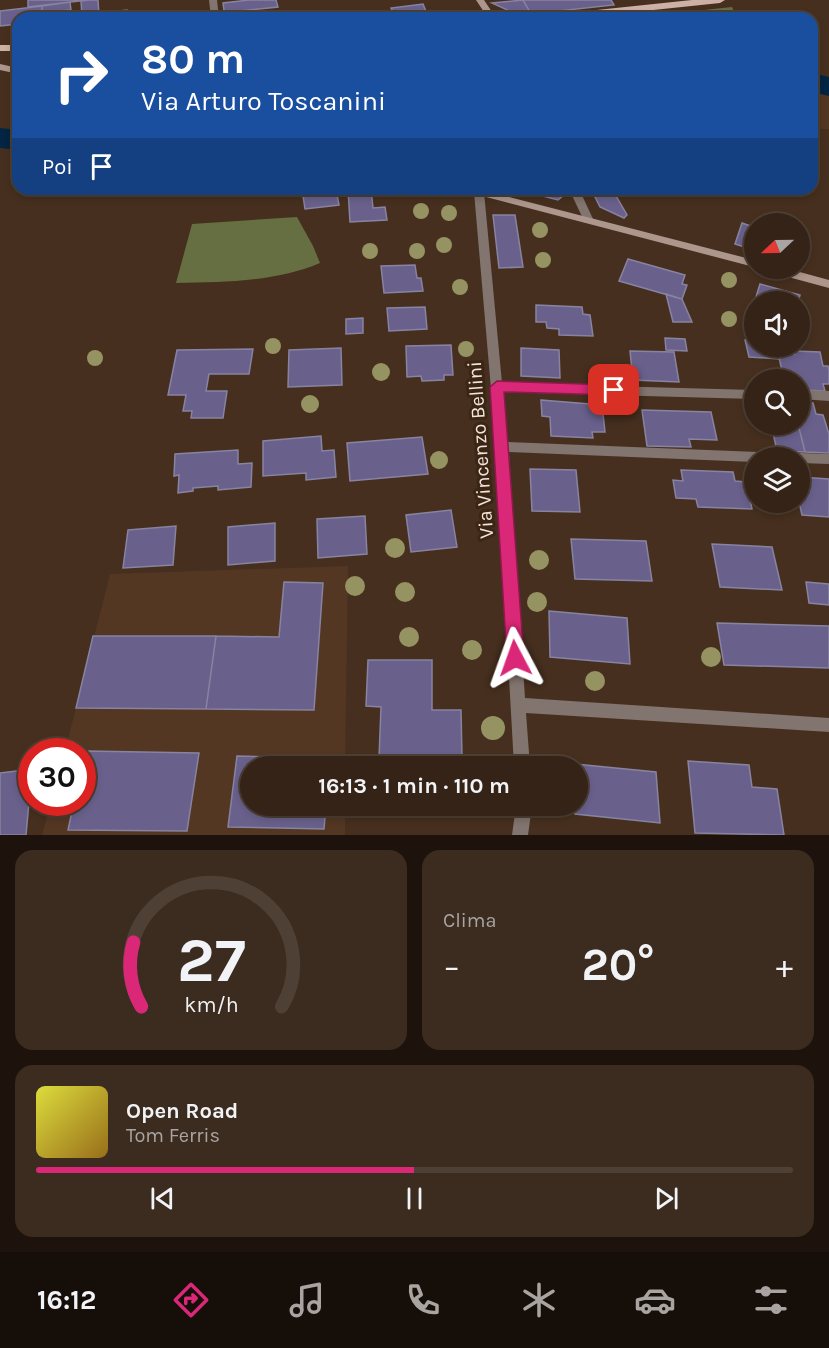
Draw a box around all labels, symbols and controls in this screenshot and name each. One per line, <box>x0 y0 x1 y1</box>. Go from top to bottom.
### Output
text: 80 m <box>141 34 245 84</box>
icon: right <box>42 36 120 114</box>
text: Via Arturo Toscanini <box>141 85 386 117</box>
icon: arrive <box>85 150 118 183</box>
text: Poi <box>42 154 73 180</box>
north arrow <box>744 213 810 279</box>
map controls <box>744 213 810 513</box>
button: sound <box>744 291 810 357</box>
street label: Via Vincenzo Bellini <box>463 360 498 540</box>
pin <box>588 364 639 415</box>
button: search <box>744 369 810 435</box>
icon: arrive <box>597 373 630 406</box>
button: layers <box>744 447 810 513</box>
position arrow <box>483 626 547 690</box>
speed limit sign: 30 <box>18 738 96 816</box>
text: 16:13 · 1 min · 110 m <box>318 773 510 799</box>
text: Clima <box>443 909 497 932</box>
text: 27 <box>177 924 245 997</box>
text: 20° <box>581 939 655 991</box>
text: − <box>443 947 460 985</box>
text: + <box>776 947 793 985</box>
text: km/h <box>184 992 238 1017</box>
text: Open Road <box>126 1098 238 1124</box>
text: Tom Ferris <box>126 1124 220 1147</box>
icon: previous <box>146 1182 179 1215</box>
icon: pause <box>398 1182 431 1215</box>
icon: next <box>650 1182 683 1215</box>
icon: directions <box>170 1279 212 1321</box>
icon: music <box>286 1279 328 1321</box>
icon: phone <box>402 1279 444 1321</box>
icon: climate <box>518 1279 560 1321</box>
icon: car <box>634 1279 676 1321</box>
icon: filters <box>750 1279 792 1321</box>
text: 16:12 <box>37 1284 96 1316</box>

